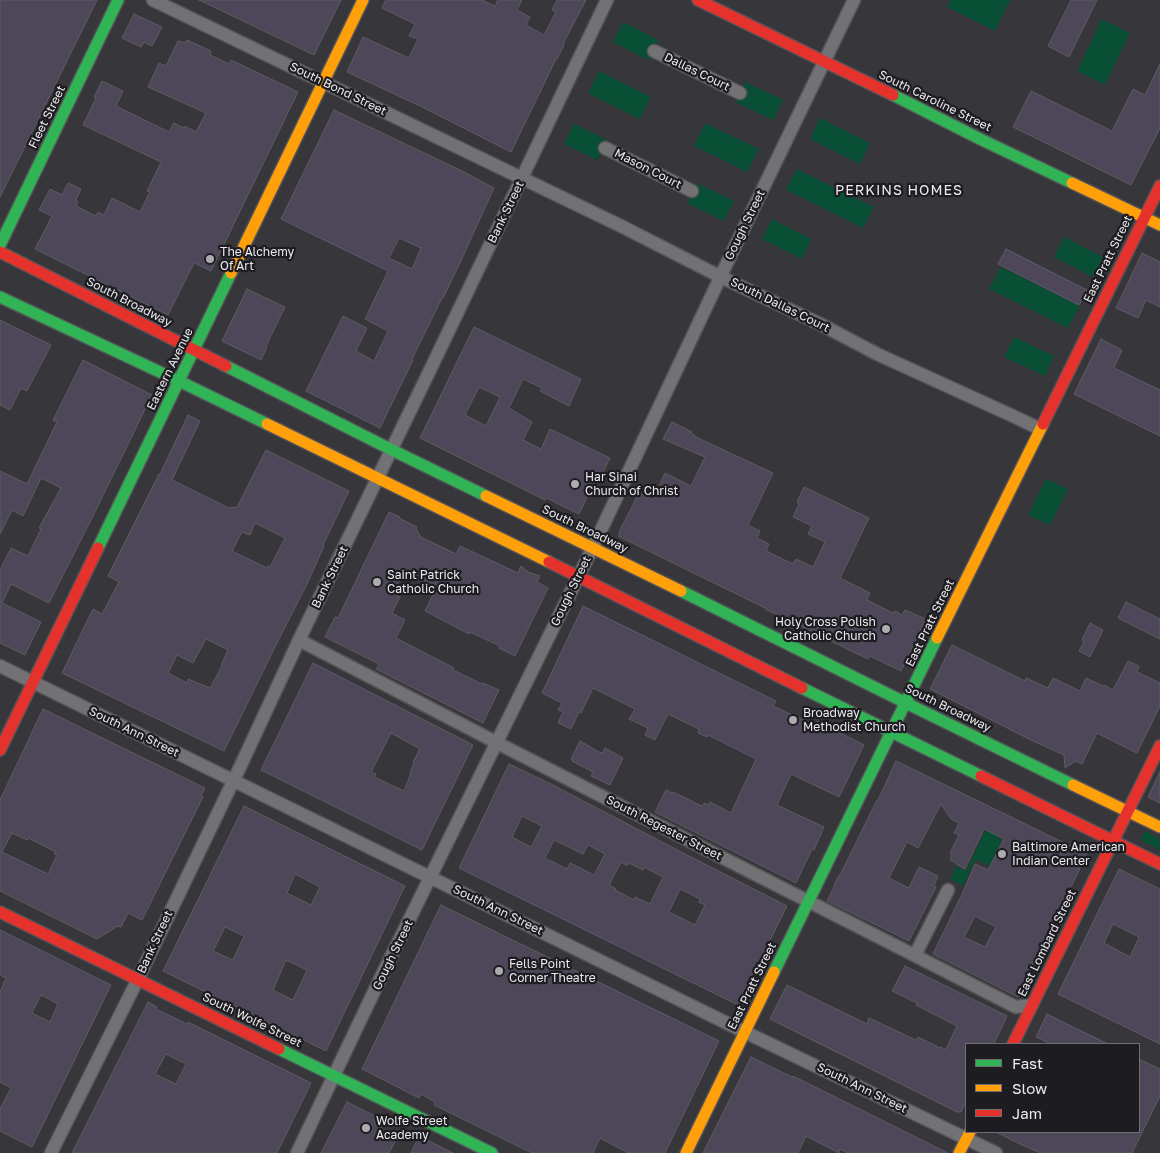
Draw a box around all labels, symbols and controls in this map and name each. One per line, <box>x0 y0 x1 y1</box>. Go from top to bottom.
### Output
street label: Dallas Court <box>662 50 732 94</box>
street label: South Bond Street <box>287 59 389 119</box>
street label: South Caroline Street <box>876 67 994 135</box>
street label: Fleet Street <box>26 83 68 151</box>
street label: Mason Court <box>612 146 684 192</box>
street label: Bank Street <box>485 179 527 245</box>
district label: PERKINS HOMES <box>833 183 965 199</box>
street label: Gough Street <box>722 188 768 262</box>
street label: East Pratt Street <box>1081 213 1135 305</box>
place label: The Alchemy Of Art <box>220 245 294 273</box>
marker: The Alchemy Of Art <box>204 253 216 265</box>
street label: South Broadway <box>84 274 174 330</box>
street label: South Dallas Court <box>728 275 832 335</box>
street label: Eastern Avenue <box>144 326 196 412</box>
place label: Har Sinai Church of Christ <box>585 470 678 498</box>
marker: Har Sinai Church of Christ <box>569 478 581 490</box>
street label: South Broadway <box>540 502 630 556</box>
street label: Bank Street <box>309 544 351 610</box>
street label: Gough Street <box>548 554 594 628</box>
place label: Saint Patrick Catholic Church <box>387 568 479 596</box>
marker: Saint Patrick Catholic Church <box>371 576 383 588</box>
street label: East Pratt Street <box>903 577 957 669</box>
place label: Holy Cross Polish Catholic Church <box>775 615 876 643</box>
marker: Holy Cross Polish Catholic Church <box>880 623 892 635</box>
street label: South Broadway <box>903 681 993 735</box>
street label: South Ann Street <box>87 704 181 760</box>
place label: Broadway Methodist Church <box>803 706 906 734</box>
marker: Broadway Methodist Church <box>787 714 799 726</box>
street label: South Regester Street <box>604 793 724 863</box>
place label: Baltimore American Indian Center <box>1012 840 1125 868</box>
marker: Baltimore American Indian Center <box>996 848 1008 860</box>
street label: South Ann Street <box>451 882 545 938</box>
street label: East Lombard Street <box>1015 887 1079 999</box>
street label: Bank Street <box>134 908 176 976</box>
street label: Gough Street <box>370 918 416 992</box>
street label: East Pratt Street <box>725 940 779 1032</box>
place label: Fells Point Corner Theatre <box>509 957 596 985</box>
marker: Fells Point Corner Theatre <box>493 965 505 977</box>
street label: South Wolfe Street <box>200 990 304 1050</box>
legend <box>965 1043 1140 1133</box>
text: Fast <box>1012 1054 1043 1072</box>
street label: South Ann Street <box>815 1060 909 1116</box>
text: Slow <box>1012 1079 1047 1097</box>
text: Jam <box>1012 1104 1042 1122</box>
place label: Wolfe Street Academy <box>376 1114 448 1142</box>
marker: Wolfe Street Academy <box>360 1122 372 1134</box>

